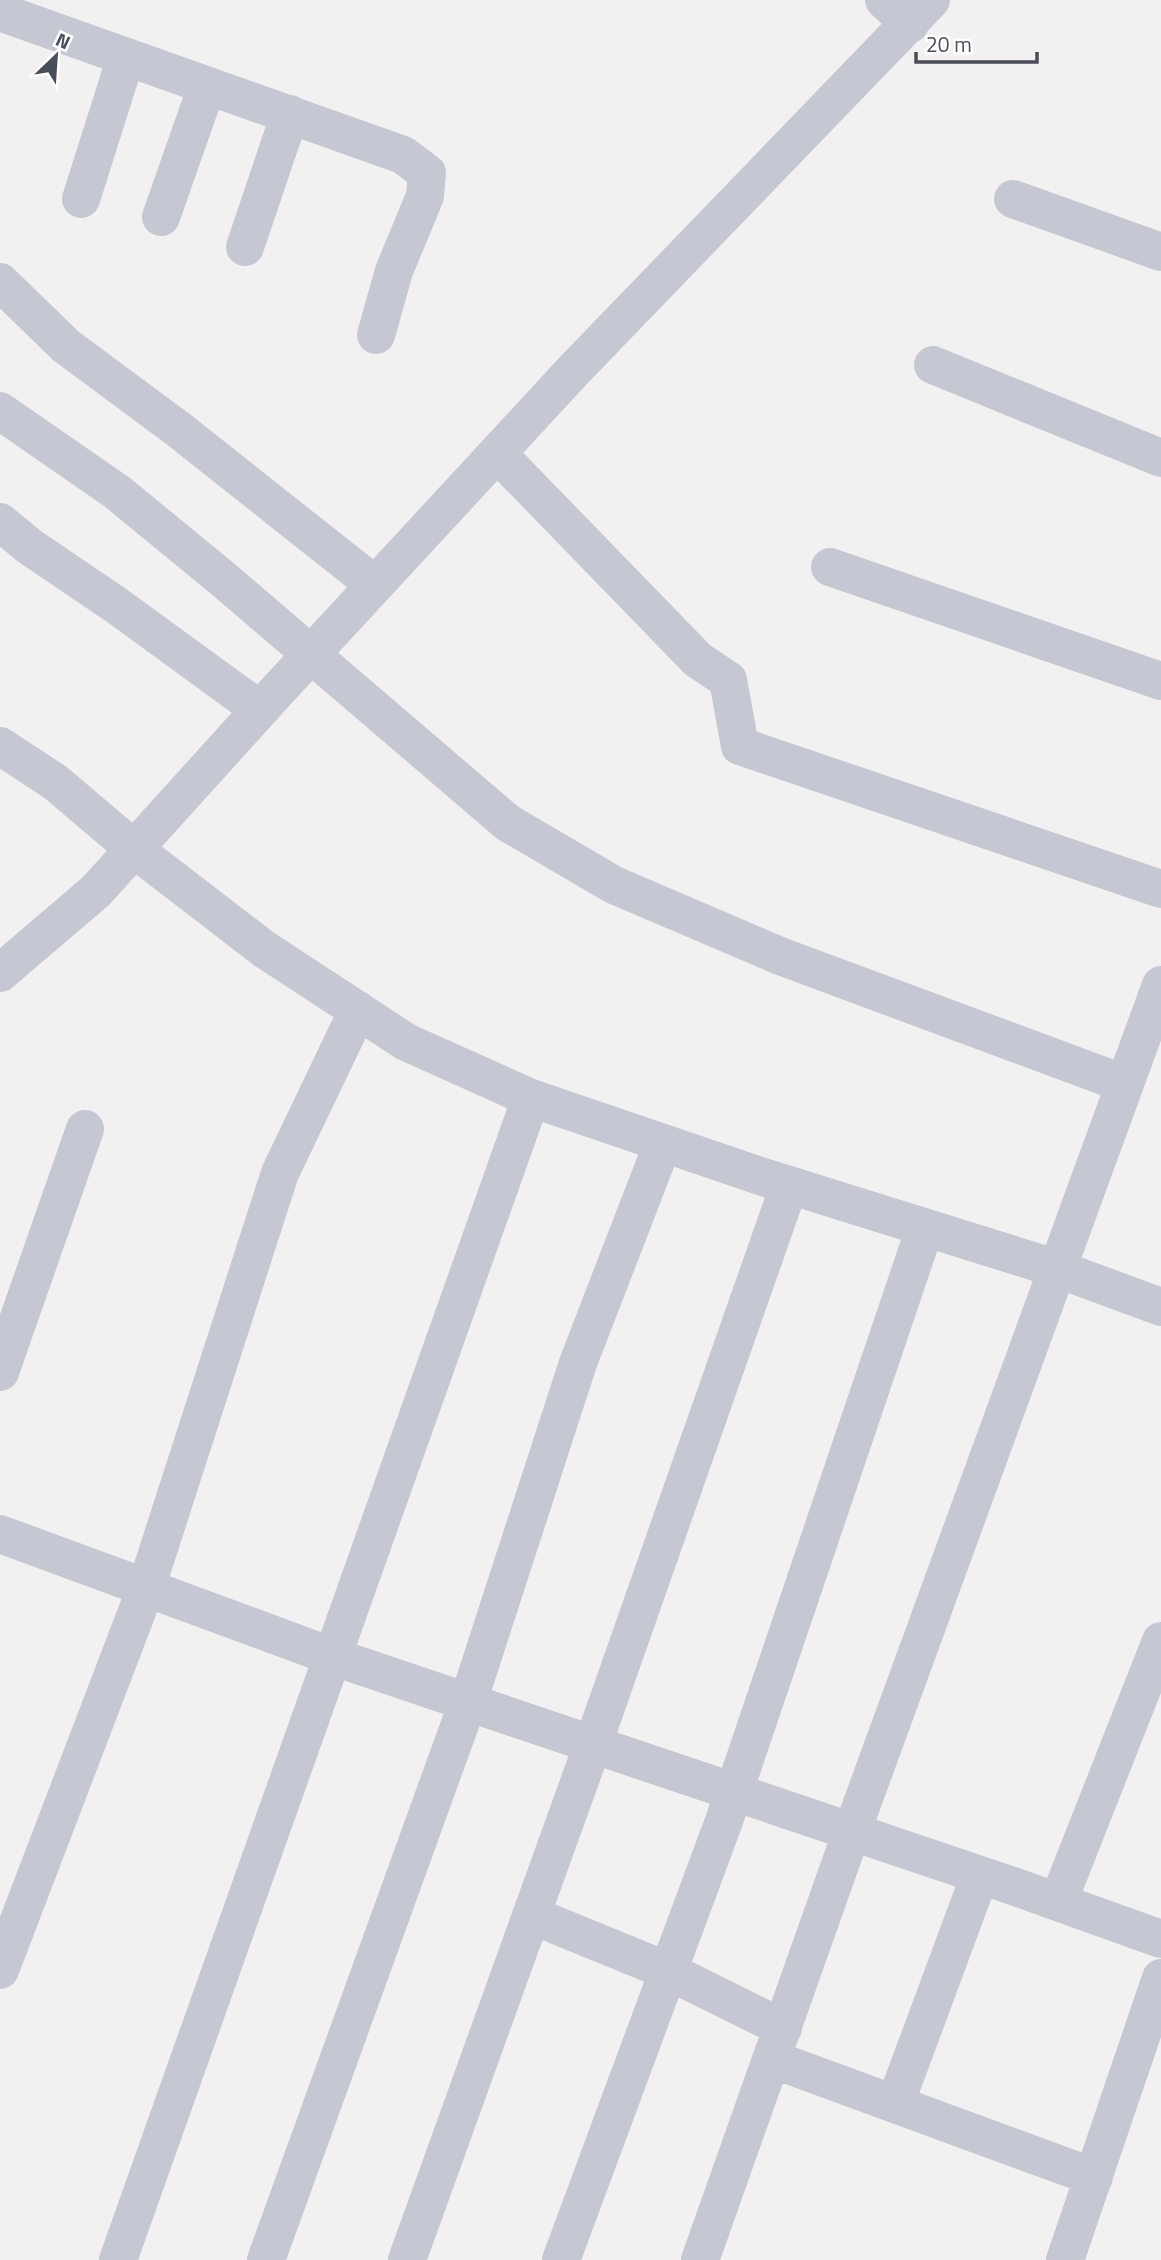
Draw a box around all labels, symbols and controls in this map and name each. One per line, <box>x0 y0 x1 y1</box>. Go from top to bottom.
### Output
north arrow <box>21 21 91 91</box>
scale bar <box>916 21 1037 65</box>
text: N <box>51 24 75 56</box>
text: 20 m <box>926 28 972 60</box>

